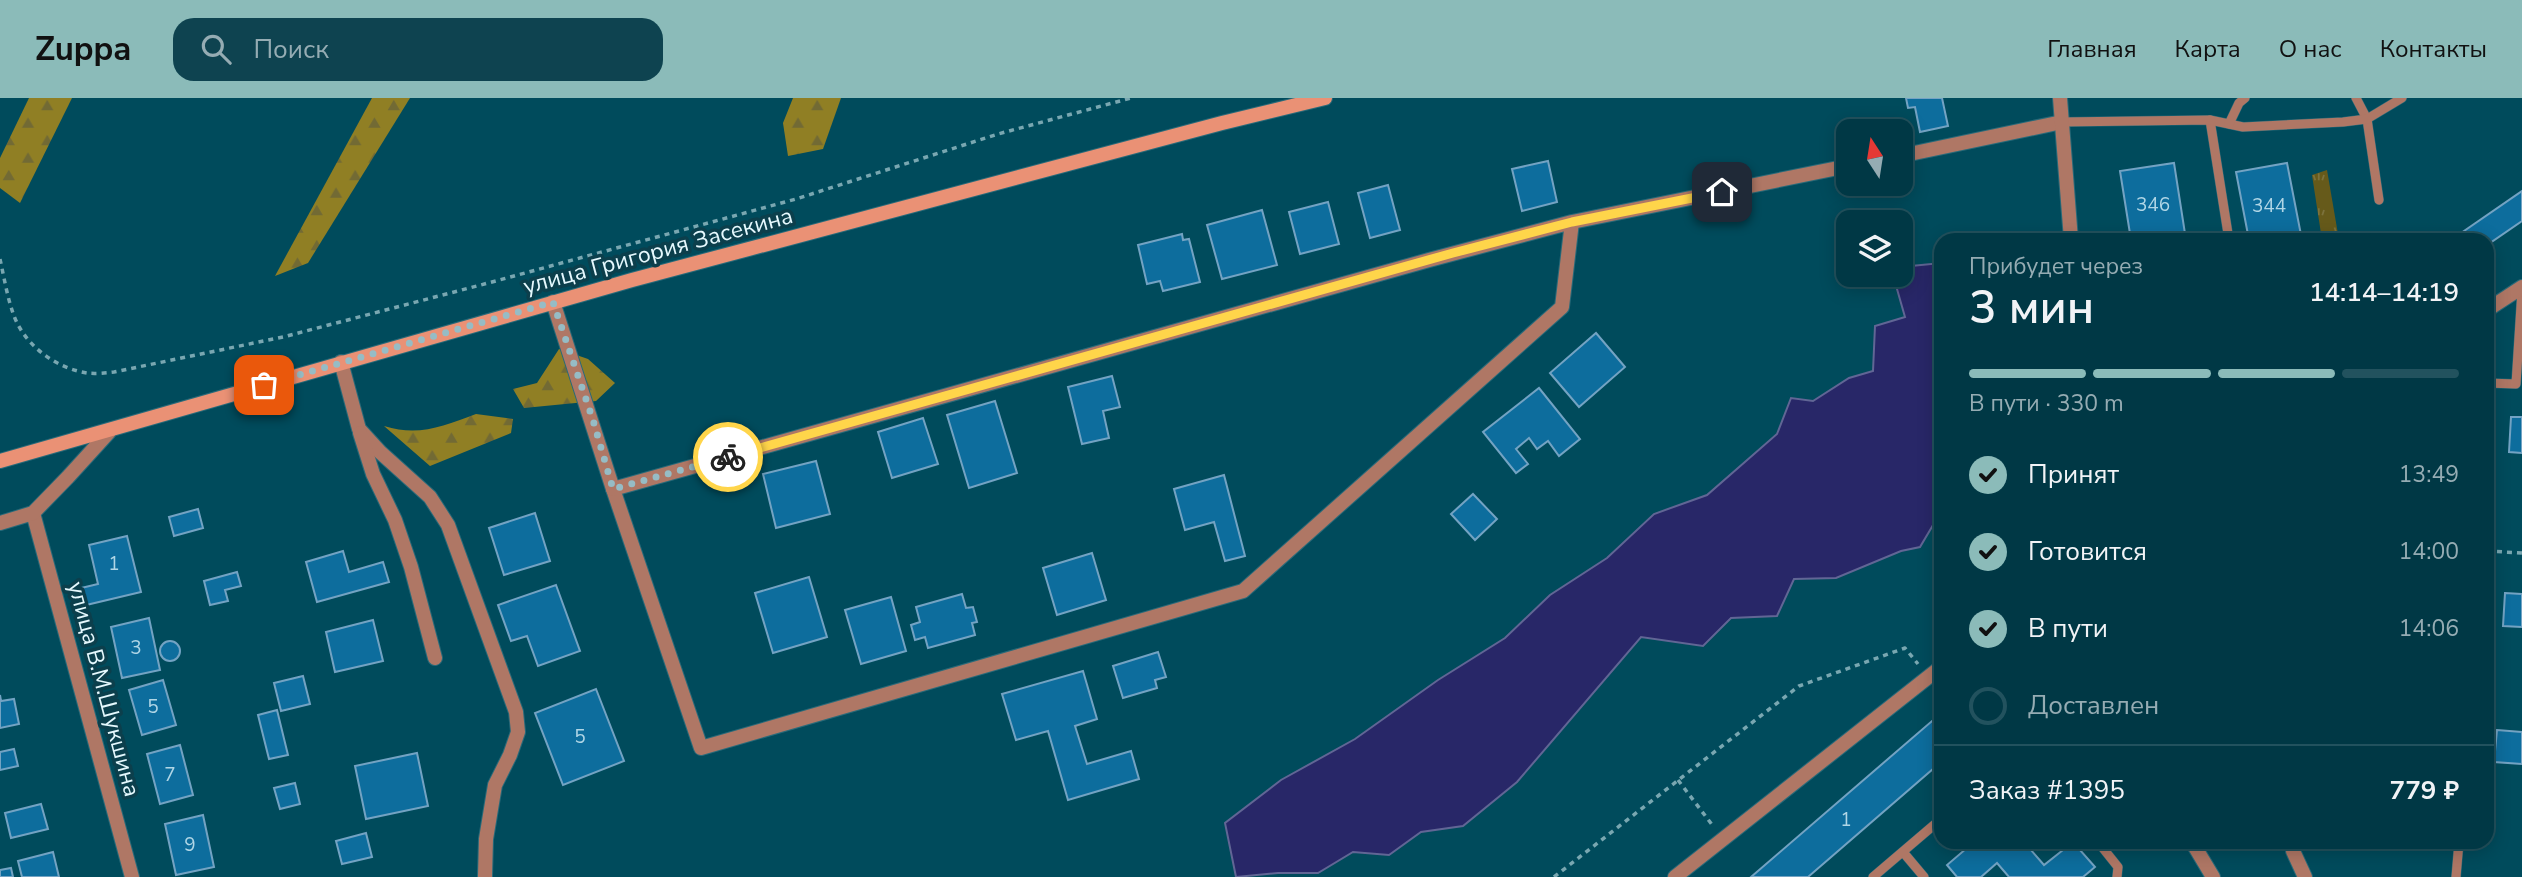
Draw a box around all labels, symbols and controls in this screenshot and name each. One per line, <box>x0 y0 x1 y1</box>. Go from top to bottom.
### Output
search box <box>173 18 663 81</box>
text: Zuppa <box>35 27 131 72</box>
icon: search <box>197 30 235 68</box>
text: Поиск <box>253 32 329 67</box>
text: Главная <box>2047 33 2137 65</box>
text: Карта <box>2175 33 2241 65</box>
text: О нас <box>2279 33 2342 65</box>
text: Контакты <box>2380 33 2487 65</box>
north arrow <box>1836 119 1913 196</box>
map controls <box>1836 119 1913 287</box>
pin <box>1692 162 1752 222</box>
icon: home <box>1703 173 1741 211</box>
house number: 346 <box>2136 192 2170 218</box>
house number: 344 <box>2252 193 2286 219</box>
street label: улица Григория Засекина <box>520 200 796 302</box>
button: layers <box>1836 210 1913 287</box>
text: Прибудет через <box>1969 251 2143 282</box>
text: 14:14–14:19 <box>2309 275 2459 310</box>
text: 3 мин <box>1969 276 2094 339</box>
pin <box>234 355 294 415</box>
icon: bag <box>245 366 283 404</box>
text: В пути · 330 m <box>1969 388 2124 419</box>
courier <box>693 422 763 492</box>
icon: bike <box>709 438 747 476</box>
icon: check <box>1969 456 2007 494</box>
text: Принят <box>2028 457 2119 492</box>
text: 13:49 <box>2399 459 2459 490</box>
icon: check <box>1969 533 2007 571</box>
text: Готовится <box>2028 534 2147 569</box>
text: 14:00 <box>2399 536 2459 567</box>
house number: 1 <box>108 551 120 577</box>
street label: улица В.М.Шукшина <box>60 578 148 800</box>
icon: check <box>1969 610 2007 648</box>
text: В пути <box>2028 611 2108 646</box>
text: 14:06 <box>2399 613 2459 644</box>
house number: 3 <box>130 635 142 661</box>
text: Доставлен <box>2028 688 2159 723</box>
house number: 5 <box>147 694 159 720</box>
house number: 5 <box>574 724 586 750</box>
house number: 7 <box>164 762 176 788</box>
text: Заказ #1395 <box>1969 773 2125 808</box>
text: 779 ₽ <box>2390 773 2459 808</box>
house number: 1 <box>1840 807 1852 833</box>
house number: 9 <box>184 832 196 858</box>

